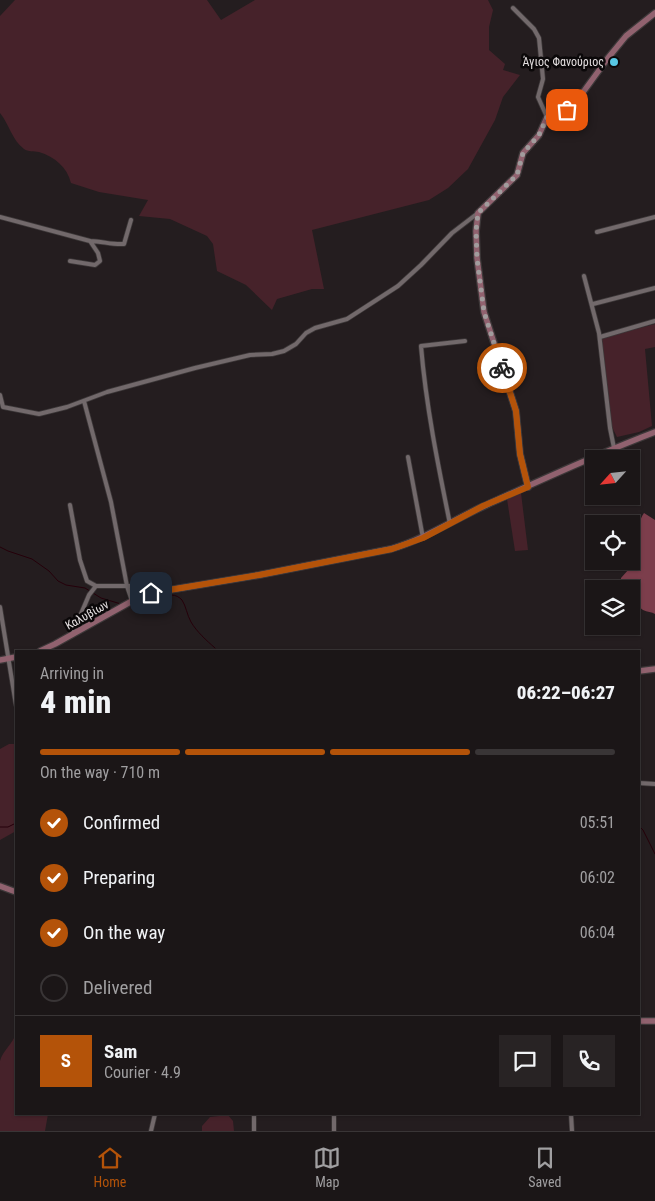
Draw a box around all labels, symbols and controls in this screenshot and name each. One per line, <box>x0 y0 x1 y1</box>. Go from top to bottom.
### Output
place label: Άγιος Φανούριος <box>522 55 604 69</box>
marker: Άγιος Φανούριος <box>608 56 620 68</box>
pin <box>546 89 588 131</box>
icon: bag <box>553 96 581 124</box>
courier <box>477 343 527 393</box>
icon: bike <box>488 354 516 382</box>
north arrow <box>585 450 640 505</box>
map controls <box>585 450 640 635</box>
button: locate <box>585 515 640 570</box>
pin <box>130 572 172 614</box>
icon: home <box>137 579 165 607</box>
button: layers <box>585 580 640 635</box>
street label: Καλυβίων <box>63 597 111 633</box>
text: Arriving in <box>40 664 104 683</box>
text: 06:22–06:27 <box>517 681 615 704</box>
text: 4 min <box>40 683 111 721</box>
text: On the way · 710 m <box>40 763 160 782</box>
icon: check <box>40 809 68 837</box>
text: Confirmed <box>83 811 160 834</box>
text: 05:51 <box>580 813 615 832</box>
icon: check <box>40 864 68 892</box>
text: Preparing <box>83 866 155 889</box>
text: 06:02 <box>580 868 615 887</box>
icon: check <box>40 919 68 947</box>
text: On the way <box>83 921 165 944</box>
text: 06:04 <box>580 923 615 942</box>
text: Delivered <box>83 976 152 999</box>
button: chat <box>499 1035 551 1087</box>
button: phone <box>563 1035 615 1087</box>
text: Sam <box>104 1040 137 1063</box>
text: S <box>61 1049 71 1072</box>
text: Courier · 4.9 <box>104 1063 181 1082</box>
tab: Home <box>93 1144 126 1190</box>
tab: Map <box>313 1144 341 1190</box>
tab: Saved <box>528 1144 562 1190</box>

